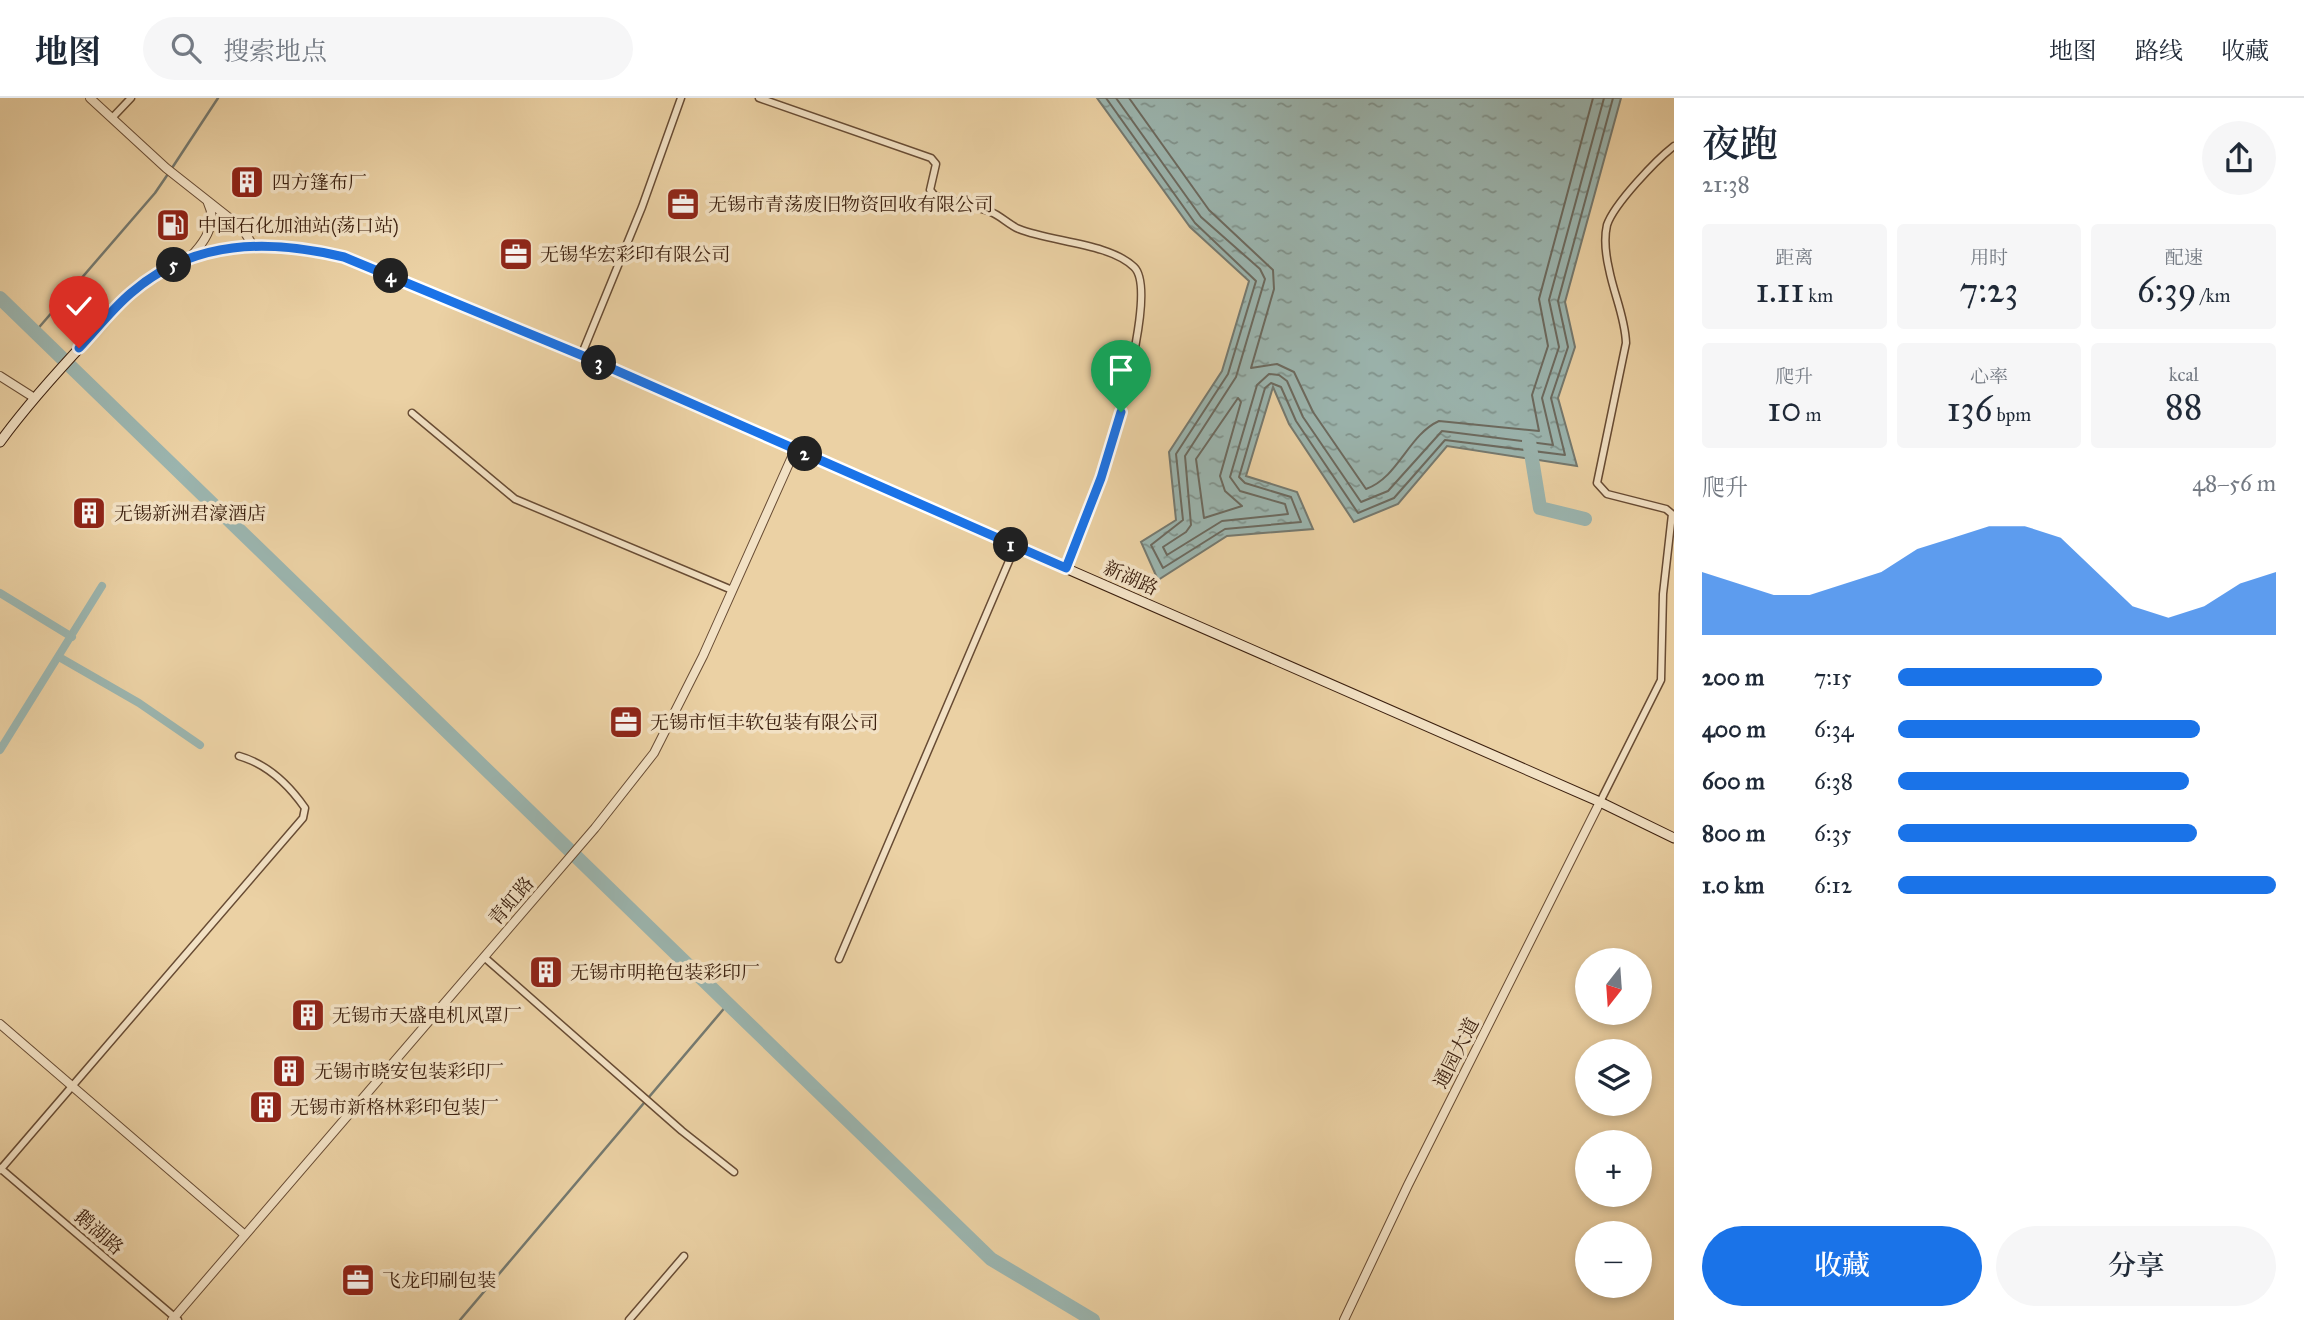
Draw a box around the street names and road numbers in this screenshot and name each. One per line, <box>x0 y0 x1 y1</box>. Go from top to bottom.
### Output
street label: 新湖路 <box>1100 556 1162 600</box>
street label: 青虹路 <box>484 872 538 930</box>
street label: 通园大道 <box>1428 1014 1484 1092</box>
street label: 鹅湖路 <box>70 1205 128 1259</box>

